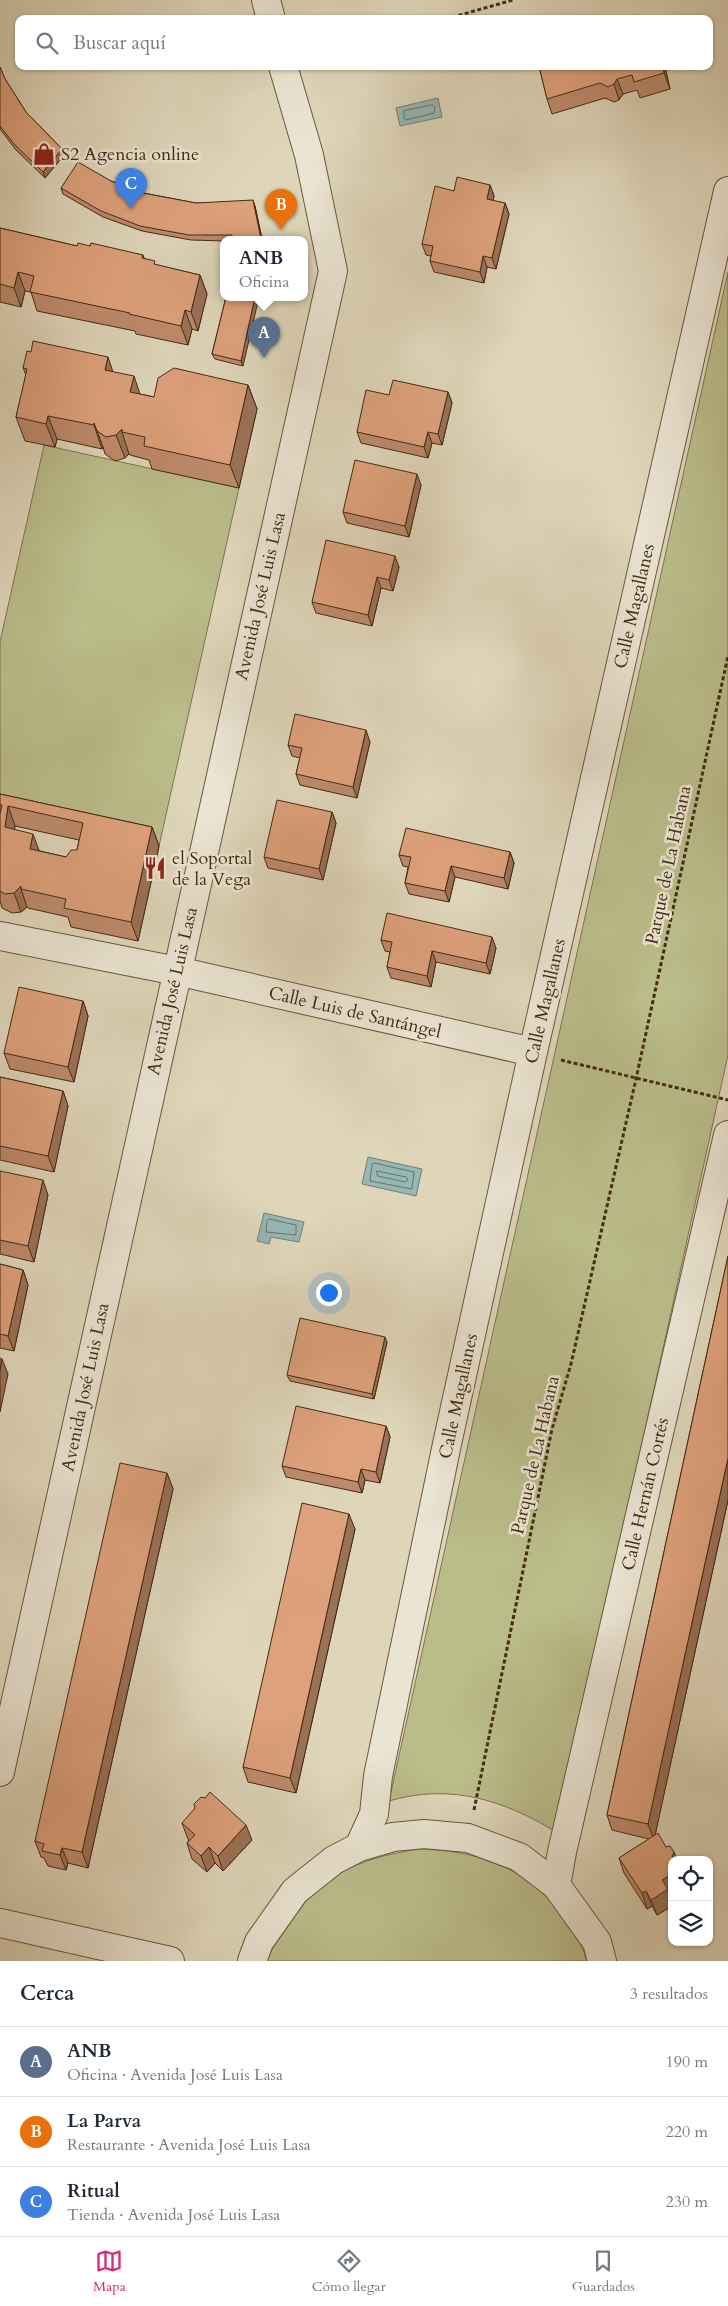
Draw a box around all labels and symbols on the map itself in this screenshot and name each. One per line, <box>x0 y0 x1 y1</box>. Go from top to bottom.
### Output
shop icon: S2 Agencia online <box>31 141 57 167</box>
place label: S2 Agencia online <box>61 142 199 167</box>
pin: C <box>115 168 147 209</box>
pin: B <box>265 189 297 230</box>
pin: A <box>248 317 280 358</box>
street label: Avenida José Luis Lasa <box>229 510 292 683</box>
street label: Calle Magallanes <box>608 541 661 671</box>
street label: Parque de La Habana <box>639 783 698 947</box>
place label: el Soportal de la Vega <box>172 846 253 892</box>
restaurant icon: el Soportal de la Vega <box>142 855 168 881</box>
street label: Avenida José Luis Lasa <box>141 905 204 1078</box>
street label: Calle Magallanes <box>519 936 572 1066</box>
street label: Calle Luis de Santángel <box>266 980 444 1045</box>
your location <box>316 1280 342 1306</box>
street label: Avenida José Luis Lasa <box>55 1300 116 1474</box>
street label: Calle Magallanes <box>433 1331 484 1461</box>
street label: Parque de La Habana <box>505 1373 566 1537</box>
street label: Calle Hernán Cortés <box>616 1415 675 1573</box>

